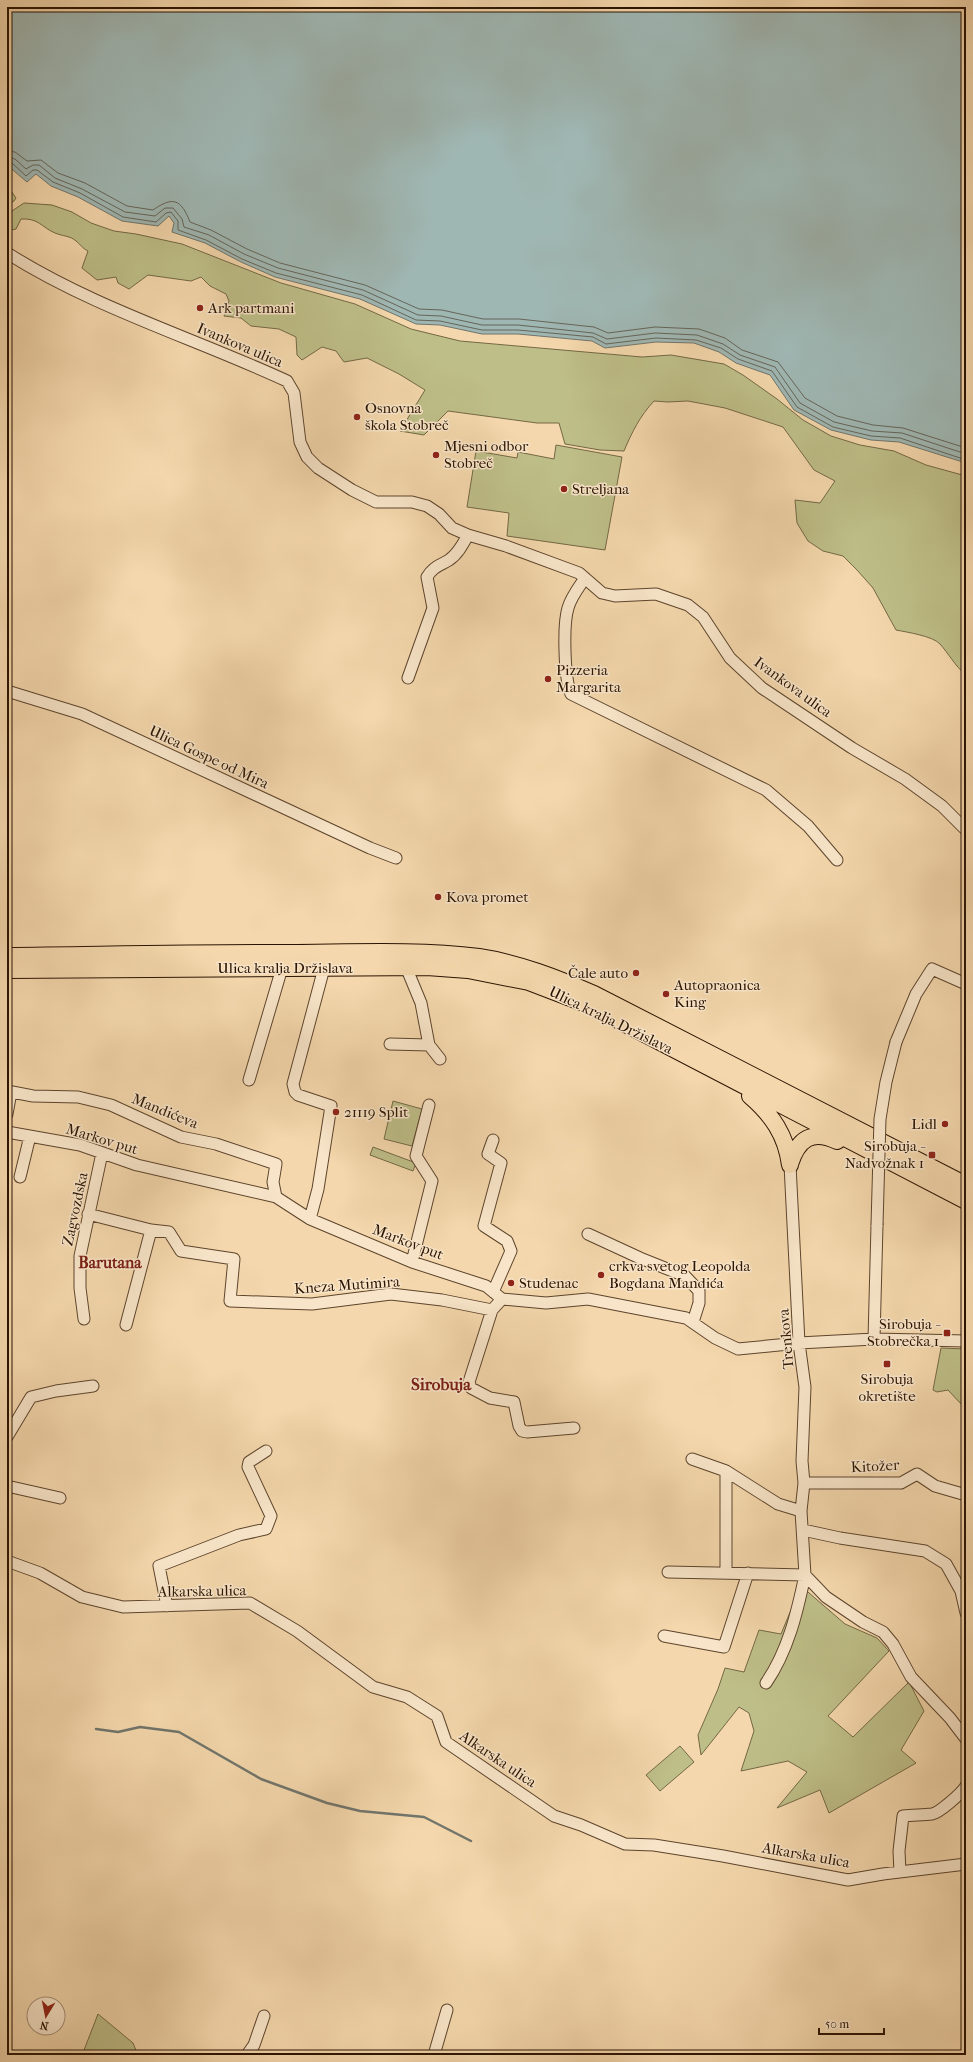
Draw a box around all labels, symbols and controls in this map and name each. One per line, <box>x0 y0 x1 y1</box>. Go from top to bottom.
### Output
place label: Ark partmani <box>207 299 295 317</box>
marker: Ark partmani <box>195 303 205 313</box>
street label: Ivankova ulica <box>194 319 287 372</box>
place label: Osnovna škola Stobreč <box>365 399 449 434</box>
marker: Osnovna škola Stobreč <box>352 412 362 422</box>
place label: Mjesni odbor Stobreč <box>444 437 529 472</box>
marker: Mjesni odbor Stobreč <box>431 450 441 460</box>
place label: Streljana <box>572 480 630 498</box>
marker: Streljana <box>559 484 569 494</box>
street label: Ivankova ulica <box>751 653 836 722</box>
place label: Pizzeria Margarita <box>556 661 622 696</box>
marker: Pizzeria Margarita <box>543 674 553 684</box>
street label: Ulica Gospe od Mira <box>146 721 273 793</box>
place label: Kova promet <box>446 888 529 906</box>
marker: Kova promet <box>433 892 443 902</box>
street label: Ulica kralja Držislava <box>217 959 354 977</box>
place label: Čale auto <box>568 964 628 982</box>
marker: Čale auto <box>631 968 641 978</box>
place label: Autopraonica King <box>673 976 761 1011</box>
street label: Ulica kralja Držislava <box>546 982 677 1058</box>
marker: Autopraonica King <box>661 989 671 999</box>
street label: Mandićeva <box>129 1090 202 1133</box>
place label: 21119 Split <box>344 1103 409 1121</box>
marker: 21119 Split <box>331 1107 341 1117</box>
place label: Lidl <box>911 1115 937 1133</box>
marker: Lidl <box>940 1119 950 1129</box>
street label: Markov put <box>64 1120 141 1159</box>
place label: Sirobuja - Nadvožnak 1 <box>845 1137 926 1172</box>
marker: Sirobuja - Nadvožnak 1 <box>927 1150 937 1160</box>
street label: Zagvozdska <box>58 1169 92 1248</box>
street label: Markov put <box>370 1220 447 1264</box>
district label: Barutana <box>78 1253 142 1272</box>
place label: crkva svetog Leopolda Bogdana Mandića <box>609 1257 751 1292</box>
marker: crkva svetog Leopolda Bogdana Mandića <box>596 1270 606 1280</box>
street label: Kneza Mutimira <box>294 1272 401 1298</box>
place label: Studenac <box>519 1274 579 1292</box>
marker: Studenac <box>506 1278 516 1288</box>
street label: Trenkova <box>774 1307 798 1370</box>
place label: Sirobuja - Stobrečka 1 <box>867 1315 941 1350</box>
marker: Sirobuja - Stobrečka 1 <box>942 1328 952 1338</box>
marker: Sirobuja okretište <box>882 1359 892 1369</box>
place label: Sirobuja okretište <box>858 1370 916 1405</box>
district label: Sirobuja <box>411 1374 472 1394</box>
street label: Kitožer <box>850 1456 900 1476</box>
street label: Alkarska ulica <box>156 1581 248 1601</box>
street label: Alkarska ulica <box>455 1726 541 1792</box>
street label: Alkarska ulica <box>760 1838 852 1872</box>
north arrow <box>26 1996 66 2036</box>
scale bar <box>819 2010 884 2036</box>
text: 50 m <box>825 2017 849 2031</box>
text: N <box>38 2018 50 2032</box>

